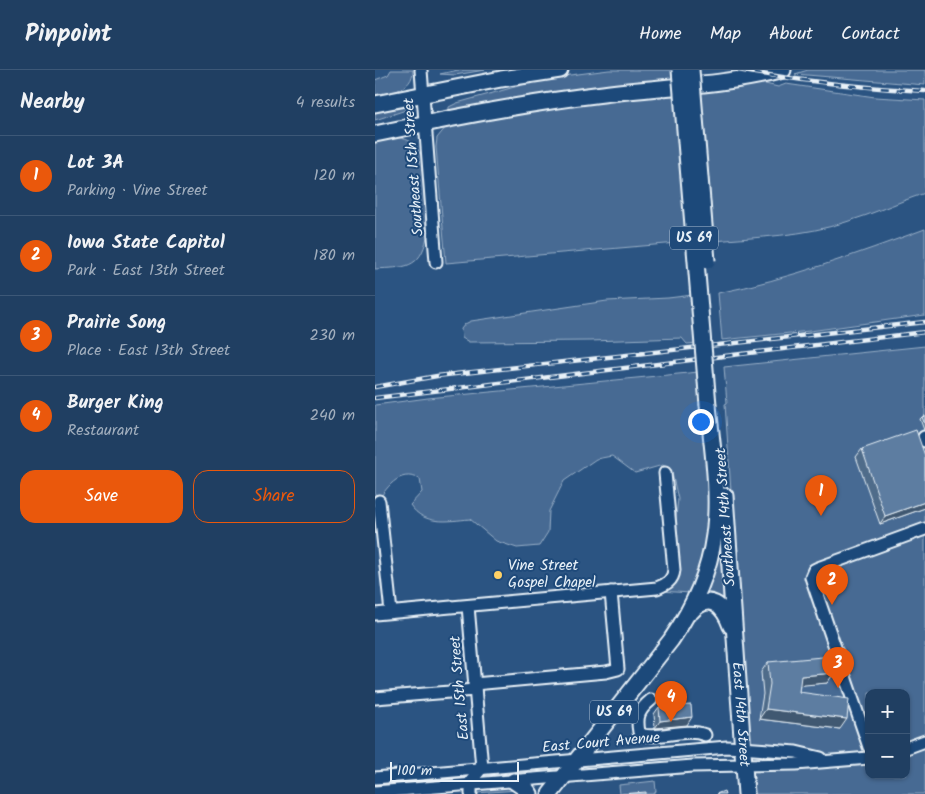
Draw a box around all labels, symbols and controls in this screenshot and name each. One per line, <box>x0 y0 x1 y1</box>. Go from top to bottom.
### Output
text: Pinpoint <box>25 15 112 54</box>
text: Home <box>639 20 682 49</box>
text: Map <box>710 20 741 49</box>
text: About <box>769 20 813 49</box>
text: Contact <box>841 20 900 49</box>
text: Nearby <box>20 86 85 119</box>
text: 4 results <box>296 90 355 115</box>
street label: Southeast 15th Street <box>397 97 431 237</box>
text: Lot 3A <box>67 148 124 178</box>
text: 1 <box>34 163 38 188</box>
text: 120 m <box>314 163 355 188</box>
text: Parking · Vine Street <box>67 178 208 203</box>
road number: US 69 <box>670 226 718 250</box>
text: Iowa State Capitol <box>67 228 225 258</box>
text: 2 <box>31 243 41 268</box>
text: 180 m <box>313 243 355 268</box>
text: Park · East 13th Street <box>67 258 225 283</box>
text: Prairie Song <box>67 308 166 338</box>
text: 3 <box>32 323 40 348</box>
text: 230 m <box>309 323 355 348</box>
text: Place · East 13th Street <box>67 338 230 363</box>
text: Burger King <box>67 388 164 418</box>
text: 4 <box>32 403 40 428</box>
text: 240 m <box>310 403 355 428</box>
your location <box>688 409 714 435</box>
text: Restaurant <box>67 418 139 443</box>
street label: Southeast 14th Street <box>709 447 743 587</box>
button: Save <box>20 470 183 523</box>
button: Share <box>193 470 355 523</box>
pin: 1 <box>805 475 837 516</box>
place label: Vine Street Gospel Chapel <box>508 554 596 595</box>
pin: 2 <box>816 564 848 605</box>
marker: Vine Street Gospel Chapel <box>492 569 504 581</box>
street label: East 15th Street <box>443 635 477 741</box>
pin: 3 <box>822 647 854 688</box>
street label: East 14th Street <box>725 661 756 768</box>
pin: 4 <box>655 681 687 722</box>
map controls <box>865 689 910 779</box>
button: + <box>865 689 910 734</box>
road number: US 69 <box>590 700 638 724</box>
street label: East Court Avenue <box>541 726 661 760</box>
button: − <box>865 734 910 779</box>
scale bar <box>390 759 519 782</box>
text: 100 m <box>397 760 432 782</box>

